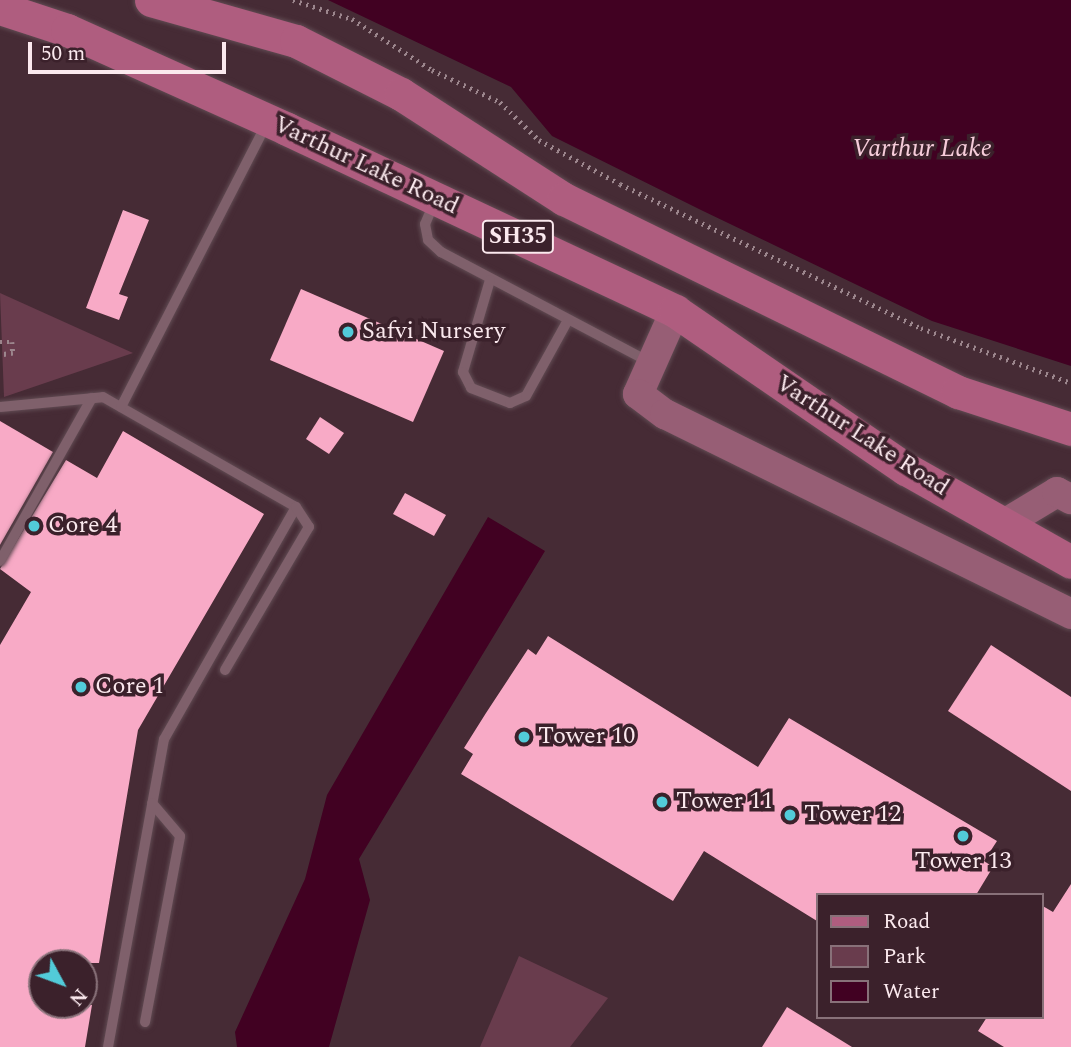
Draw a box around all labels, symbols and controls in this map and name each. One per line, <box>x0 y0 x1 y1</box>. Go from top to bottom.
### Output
scale bar <box>32 28 229 72</box>
text: 50 m <box>41 38 85 70</box>
street label: Varthur Lake Road <box>269 111 463 221</box>
water label: Varthur Lake <box>852 133 992 165</box>
road number: SH35 <box>481 218 555 256</box>
place label: Safvi Nursery <box>362 318 505 346</box>
marker: Safvi Nursery <box>340 324 356 340</box>
street label: Varthur Lake Road <box>770 369 954 503</box>
place label: Core 4 <box>48 512 118 540</box>
marker: Core 4 <box>26 518 42 534</box>
place label: Core 1 <box>95 673 165 701</box>
marker: Core 1 <box>73 679 89 695</box>
place label: Tower 10 <box>538 723 635 751</box>
marker: Tower 10 <box>516 729 532 745</box>
place label: Tower 11 <box>676 788 773 816</box>
marker: Tower 11 <box>654 794 670 810</box>
place label: Tower 12 <box>804 801 901 829</box>
marker: Tower 12 <box>782 807 798 823</box>
marker: Tower 13 <box>955 828 971 844</box>
place label: Tower 13 <box>914 848 1012 876</box>
legend <box>816 893 1043 1019</box>
text: Road <box>883 906 930 938</box>
text: Park <box>883 941 926 973</box>
north arrow <box>28 949 98 1019</box>
text: Water <box>883 976 939 1008</box>
text: N <box>62 981 94 1012</box>

